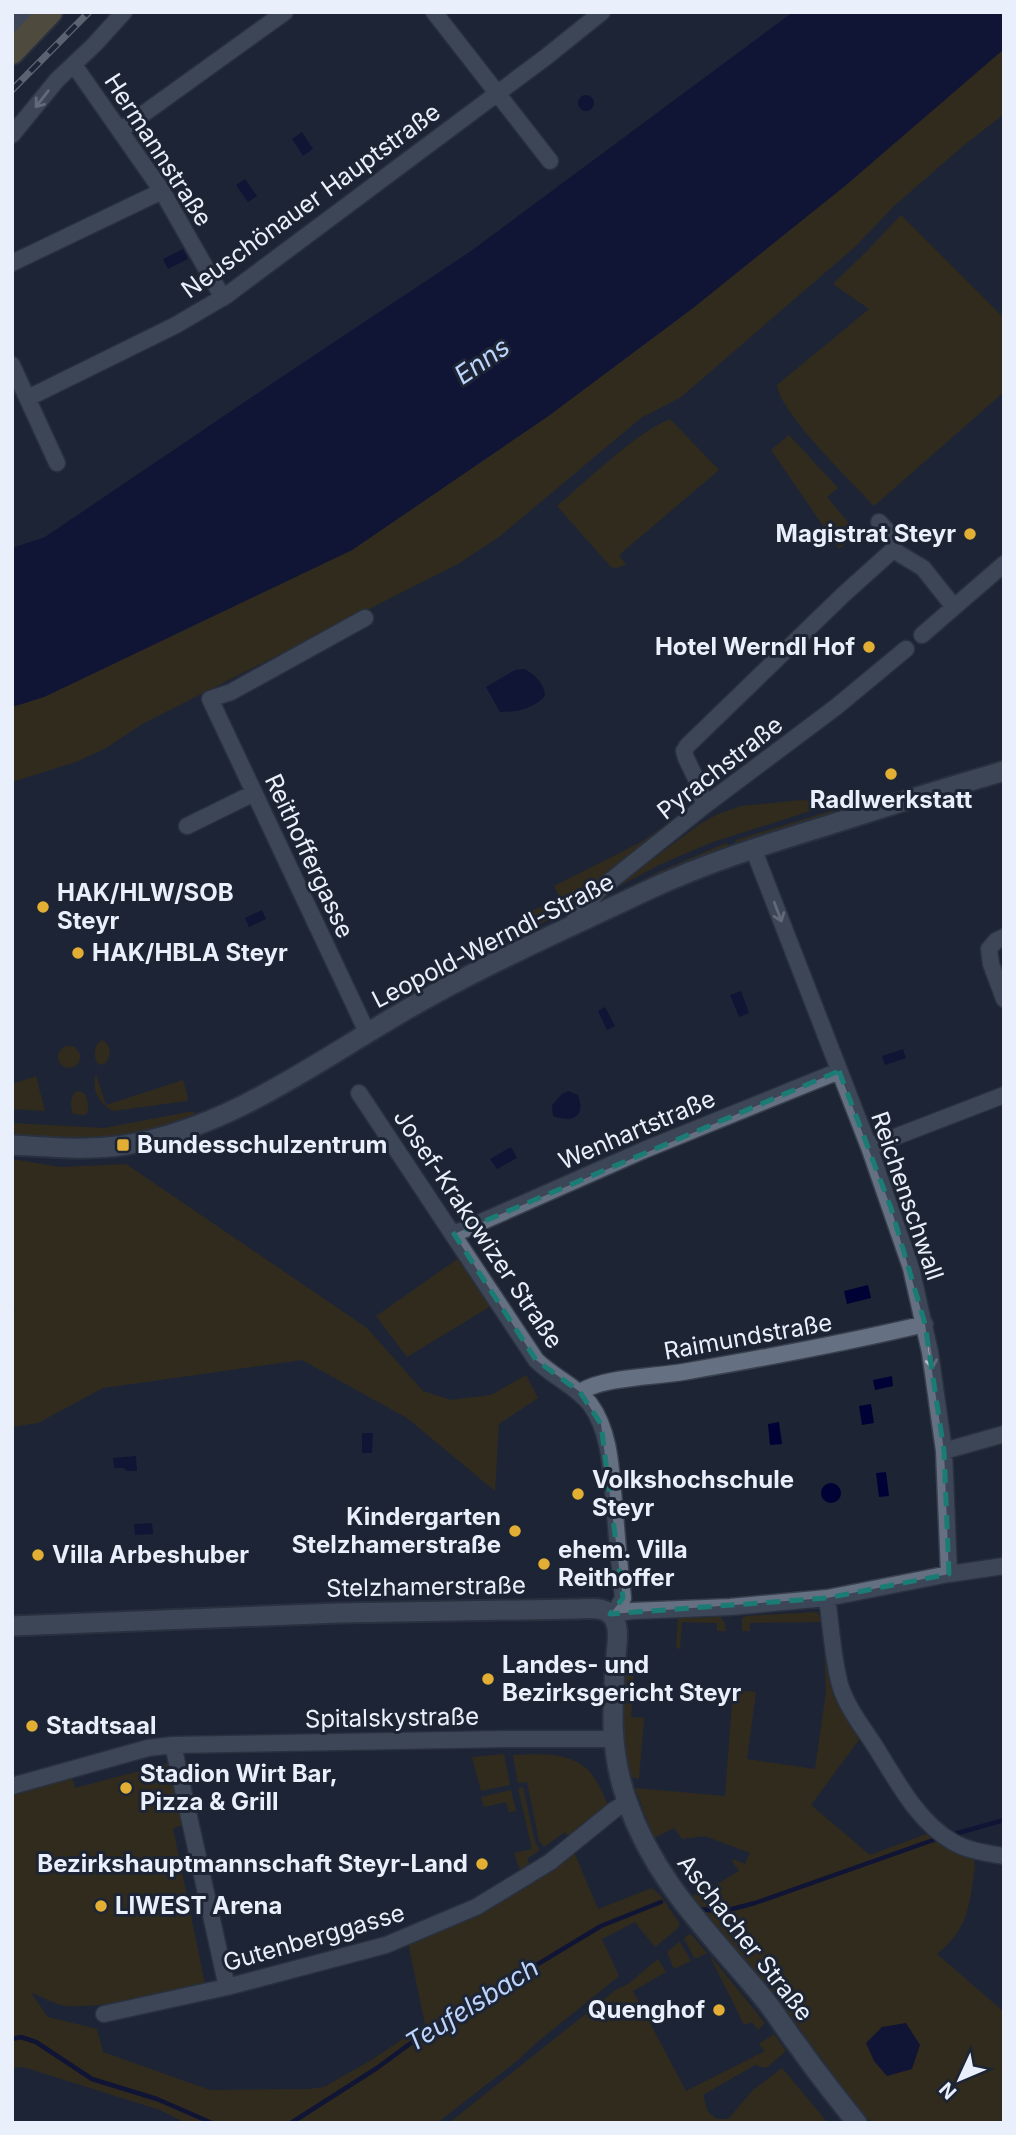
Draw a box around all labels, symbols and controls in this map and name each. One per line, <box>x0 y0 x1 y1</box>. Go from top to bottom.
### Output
street label: Hermannstraße <box>98 68 218 231</box>
one-way arrow <box>34 90 50 108</box>
street label: Neuschönauer Hauptstraße <box>176 97 446 304</box>
water label: Enns <box>448 331 515 391</box>
place label: Magistrat Steyr <box>776 519 956 548</box>
marker: Magistrat Steyr <box>962 526 978 542</box>
place label: Hotel Werndl Hof <box>655 632 855 661</box>
marker: Hotel Werndl Hof <box>861 639 877 655</box>
street label: Pyrachstraße <box>651 710 788 826</box>
marker: Radlwerkstatt <box>883 766 899 782</box>
street label: Reithoffergasse <box>259 769 360 942</box>
place label: Radlwerkstatt <box>810 785 973 814</box>
street label: Leopold-Werndl-Straße <box>367 867 619 1014</box>
place label: HAK/HLW/SOB Steyr <box>57 878 234 935</box>
marker: HAK/HLW/SOB Steyr <box>35 899 51 915</box>
one-way arrow <box>772 901 785 923</box>
place label: HAK/HBLA Steyr <box>92 938 288 967</box>
marker: HAK/HBLA Steyr <box>70 945 86 961</box>
street label: Wenhartstraße <box>554 1084 719 1176</box>
street label: Josef-Krakowizer Straße <box>388 1104 569 1354</box>
street label: Reichenschwall <box>865 1108 950 1284</box>
place label: Bundesschulzentrum <box>137 1130 388 1159</box>
marker: Bundesschulzentrum <box>115 1137 131 1153</box>
street label: Raimundstraße <box>661 1307 834 1366</box>
one-way arrow <box>925 1346 938 1369</box>
place label: Volkshochschule Steyr <box>592 1465 794 1522</box>
marker: Volkshochschule Steyr <box>570 1486 586 1502</box>
place label: Kindergarten Stelzhamerstraße <box>292 1502 501 1559</box>
marker: Kindergarten Stelzhamerstraße <box>507 1523 523 1539</box>
place label: ehem. Villa Reithoffer <box>558 1535 688 1592</box>
place label: Villa Arbeshuber <box>52 1540 249 1569</box>
marker: Villa Arbeshuber <box>30 1547 46 1563</box>
marker: ehem. Villa Reithoffer <box>536 1556 552 1572</box>
street label: Stelzhamerstraße <box>326 1570 526 1603</box>
place label: Landes- und Bezirksgericht Steyr <box>502 1650 741 1707</box>
marker: Landes- und Bezirksgericht Steyr <box>480 1671 496 1687</box>
street label: Spitalskystraße <box>305 1701 479 1734</box>
place label: Stadtsaal <box>46 1711 156 1740</box>
marker: Stadtsaal <box>24 1718 40 1734</box>
place label: Stadion Wirt Bar, Pizza & Grill <box>140 1759 338 1816</box>
marker: Stadion Wirt Bar, Pizza & Grill <box>118 1780 134 1796</box>
place label: Bezirkshauptmannschaft Steyr-Land <box>37 1849 468 1878</box>
street label: Aschacher Straße <box>672 1849 819 2027</box>
marker: Bezirkshauptmannschaft Steyr-Land <box>474 1856 490 1872</box>
place label: LIWEST Arena <box>115 1891 282 1920</box>
marker: LIWEST Arena <box>93 1898 109 1914</box>
street label: Gutenberggasse <box>220 1898 408 1977</box>
water label: Teufelsbach <box>399 1951 544 2058</box>
place label: Quenghof <box>588 1995 705 2024</box>
marker: Quenghof <box>711 2002 727 2018</box>
north arrow <box>925 2044 995 2114</box>
text: N <box>935 2077 961 2104</box>

